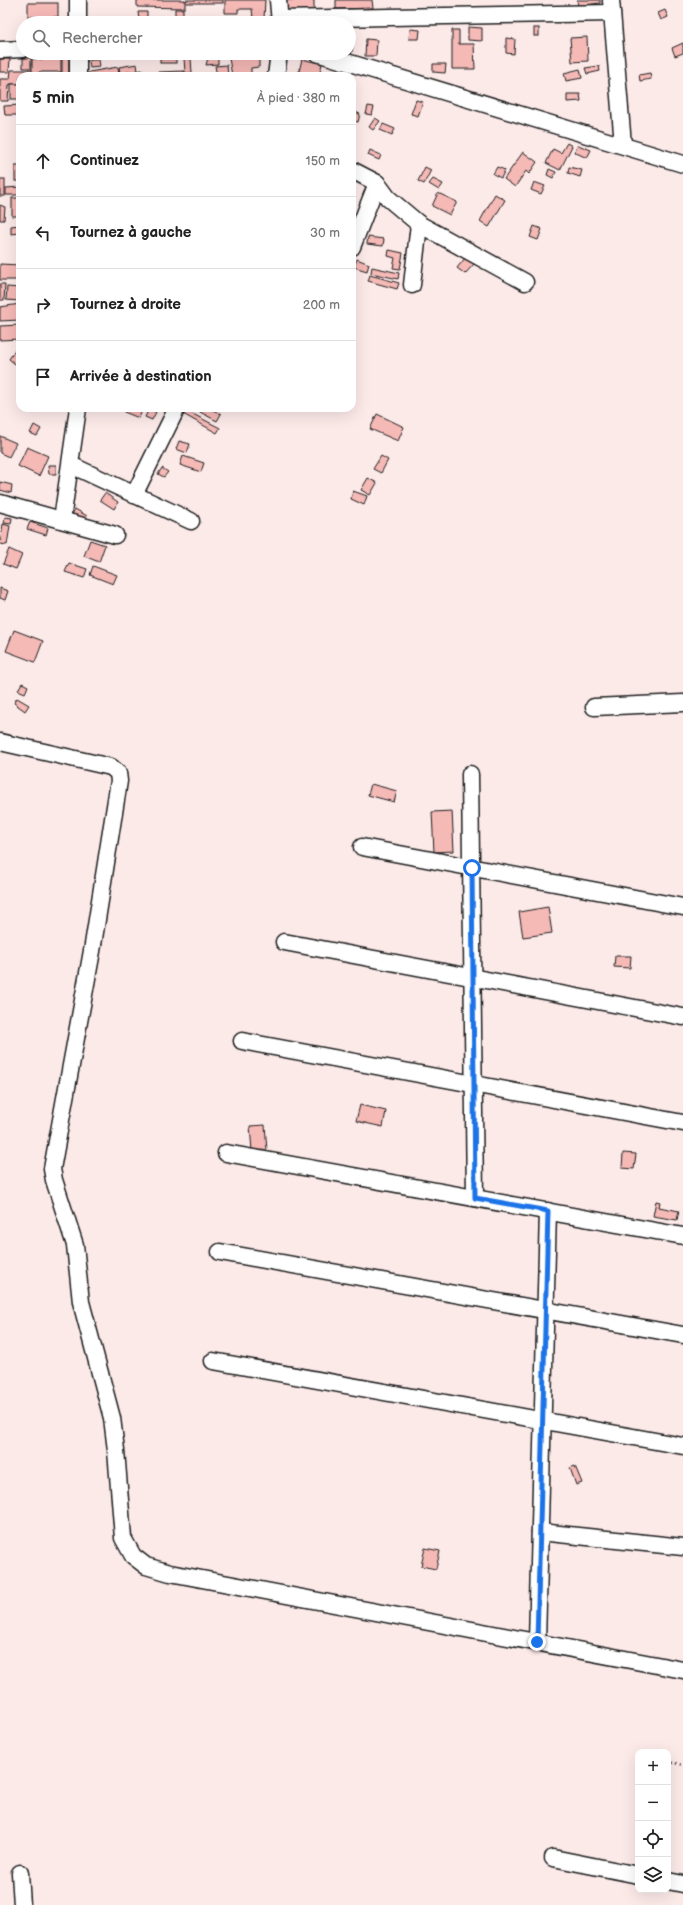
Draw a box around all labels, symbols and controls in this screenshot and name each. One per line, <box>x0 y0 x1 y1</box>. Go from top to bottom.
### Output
search box <box>16 16 356 60</box>
icon: search <box>30 27 52 49</box>
text: Rechercher <box>62 29 142 48</box>
text: 5 min <box>32 88 75 108</box>
text: À pied · 380 m <box>257 90 340 106</box>
icon: ahead <box>32 150 54 172</box>
text: Continuez <box>70 151 139 170</box>
text: 150 m <box>306 153 340 169</box>
icon: left <box>32 222 54 244</box>
text: Tournez à gauche <box>70 223 191 242</box>
text: 30 m <box>310 225 340 241</box>
icon: right <box>32 294 54 316</box>
text: Tournez à droite <box>70 295 181 314</box>
text: 200 m <box>303 297 340 313</box>
icon: arrive <box>32 366 54 388</box>
text: Arrivée à destination <box>70 367 212 386</box>
route start <box>463 859 481 877</box>
route end <box>528 1633 546 1651</box>
map controls <box>635 1749 671 1893</box>
button: + <box>635 1749 671 1785</box>
button: − <box>635 1785 671 1821</box>
button: locate <box>635 1821 671 1857</box>
button: layers <box>635 1857 671 1893</box>

